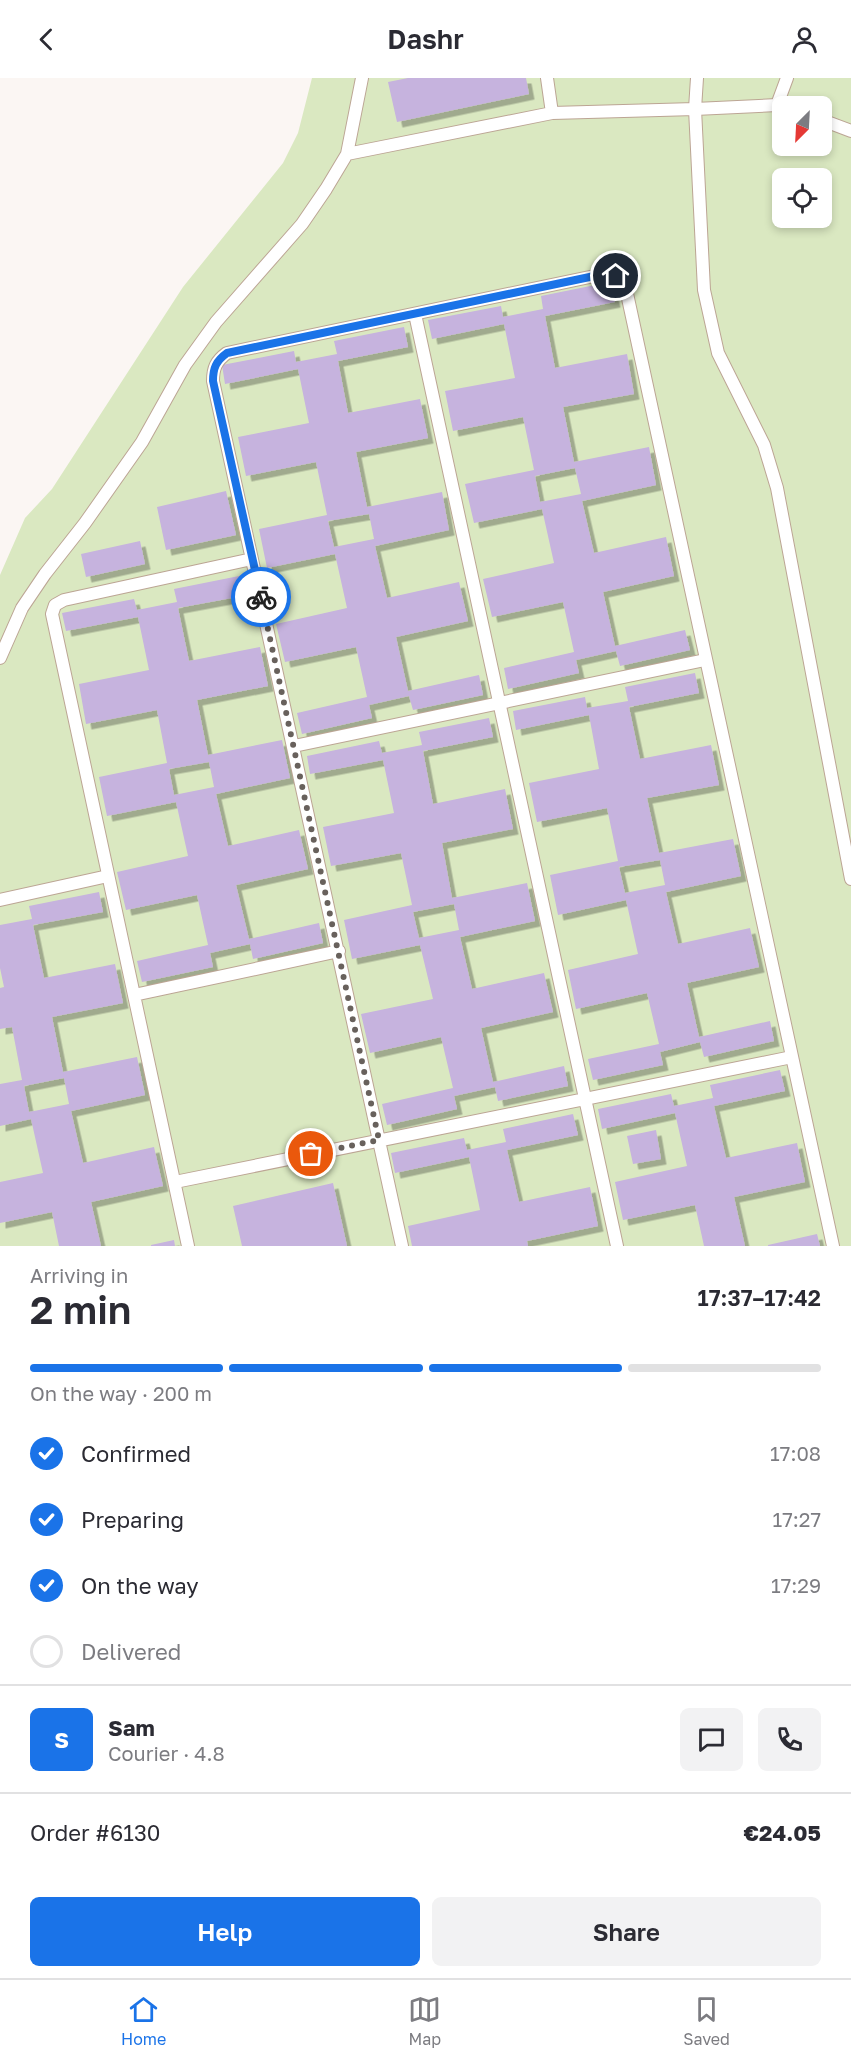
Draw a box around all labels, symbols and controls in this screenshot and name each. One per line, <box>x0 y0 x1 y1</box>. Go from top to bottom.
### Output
icon: back <box>30 23 63 56</box>
text: Dashr <box>387 23 464 55</box>
icon: person <box>788 23 821 56</box>
north arrow <box>772 96 832 156</box>
map controls <box>772 96 832 228</box>
button: locate <box>772 168 832 228</box>
pin <box>590 250 641 301</box>
icon: home <box>599 259 632 292</box>
courier <box>231 567 291 627</box>
icon: bike <box>245 581 278 614</box>
pin <box>285 1128 336 1179</box>
icon: bag <box>294 1137 327 1170</box>
text: Arriving in <box>30 1263 128 1287</box>
text: 17:37–17:42 <box>698 1284 821 1311</box>
text: 2 min <box>30 1286 131 1333</box>
text: On the way · 200 m <box>30 1381 212 1405</box>
icon: check <box>30 1437 63 1470</box>
text: Confirmed <box>81 1440 191 1467</box>
text: 17:08 <box>770 1441 821 1465</box>
icon: check <box>30 1503 63 1536</box>
text: Preparing <box>81 1506 184 1533</box>
text: 17:27 <box>773 1507 821 1531</box>
icon: check <box>30 1569 63 1602</box>
text: On the way <box>81 1572 199 1599</box>
text: 17:29 <box>771 1573 821 1597</box>
text: Delivered <box>81 1638 181 1665</box>
button: chat <box>680 1708 743 1771</box>
button: phone <box>758 1708 821 1771</box>
text: Sam <box>108 1714 155 1741</box>
text: S <box>54 1726 69 1753</box>
text: Courier · 4.8 <box>108 1741 225 1765</box>
text: Order #6130 <box>30 1819 160 1846</box>
text: €24.05 <box>744 1819 821 1846</box>
button: Help <box>30 1897 420 1966</box>
button: Share <box>432 1897 821 1966</box>
tab: Home <box>121 1993 166 2049</box>
tab: Map <box>408 1993 441 2049</box>
tab: Saved <box>683 1993 730 2049</box>

